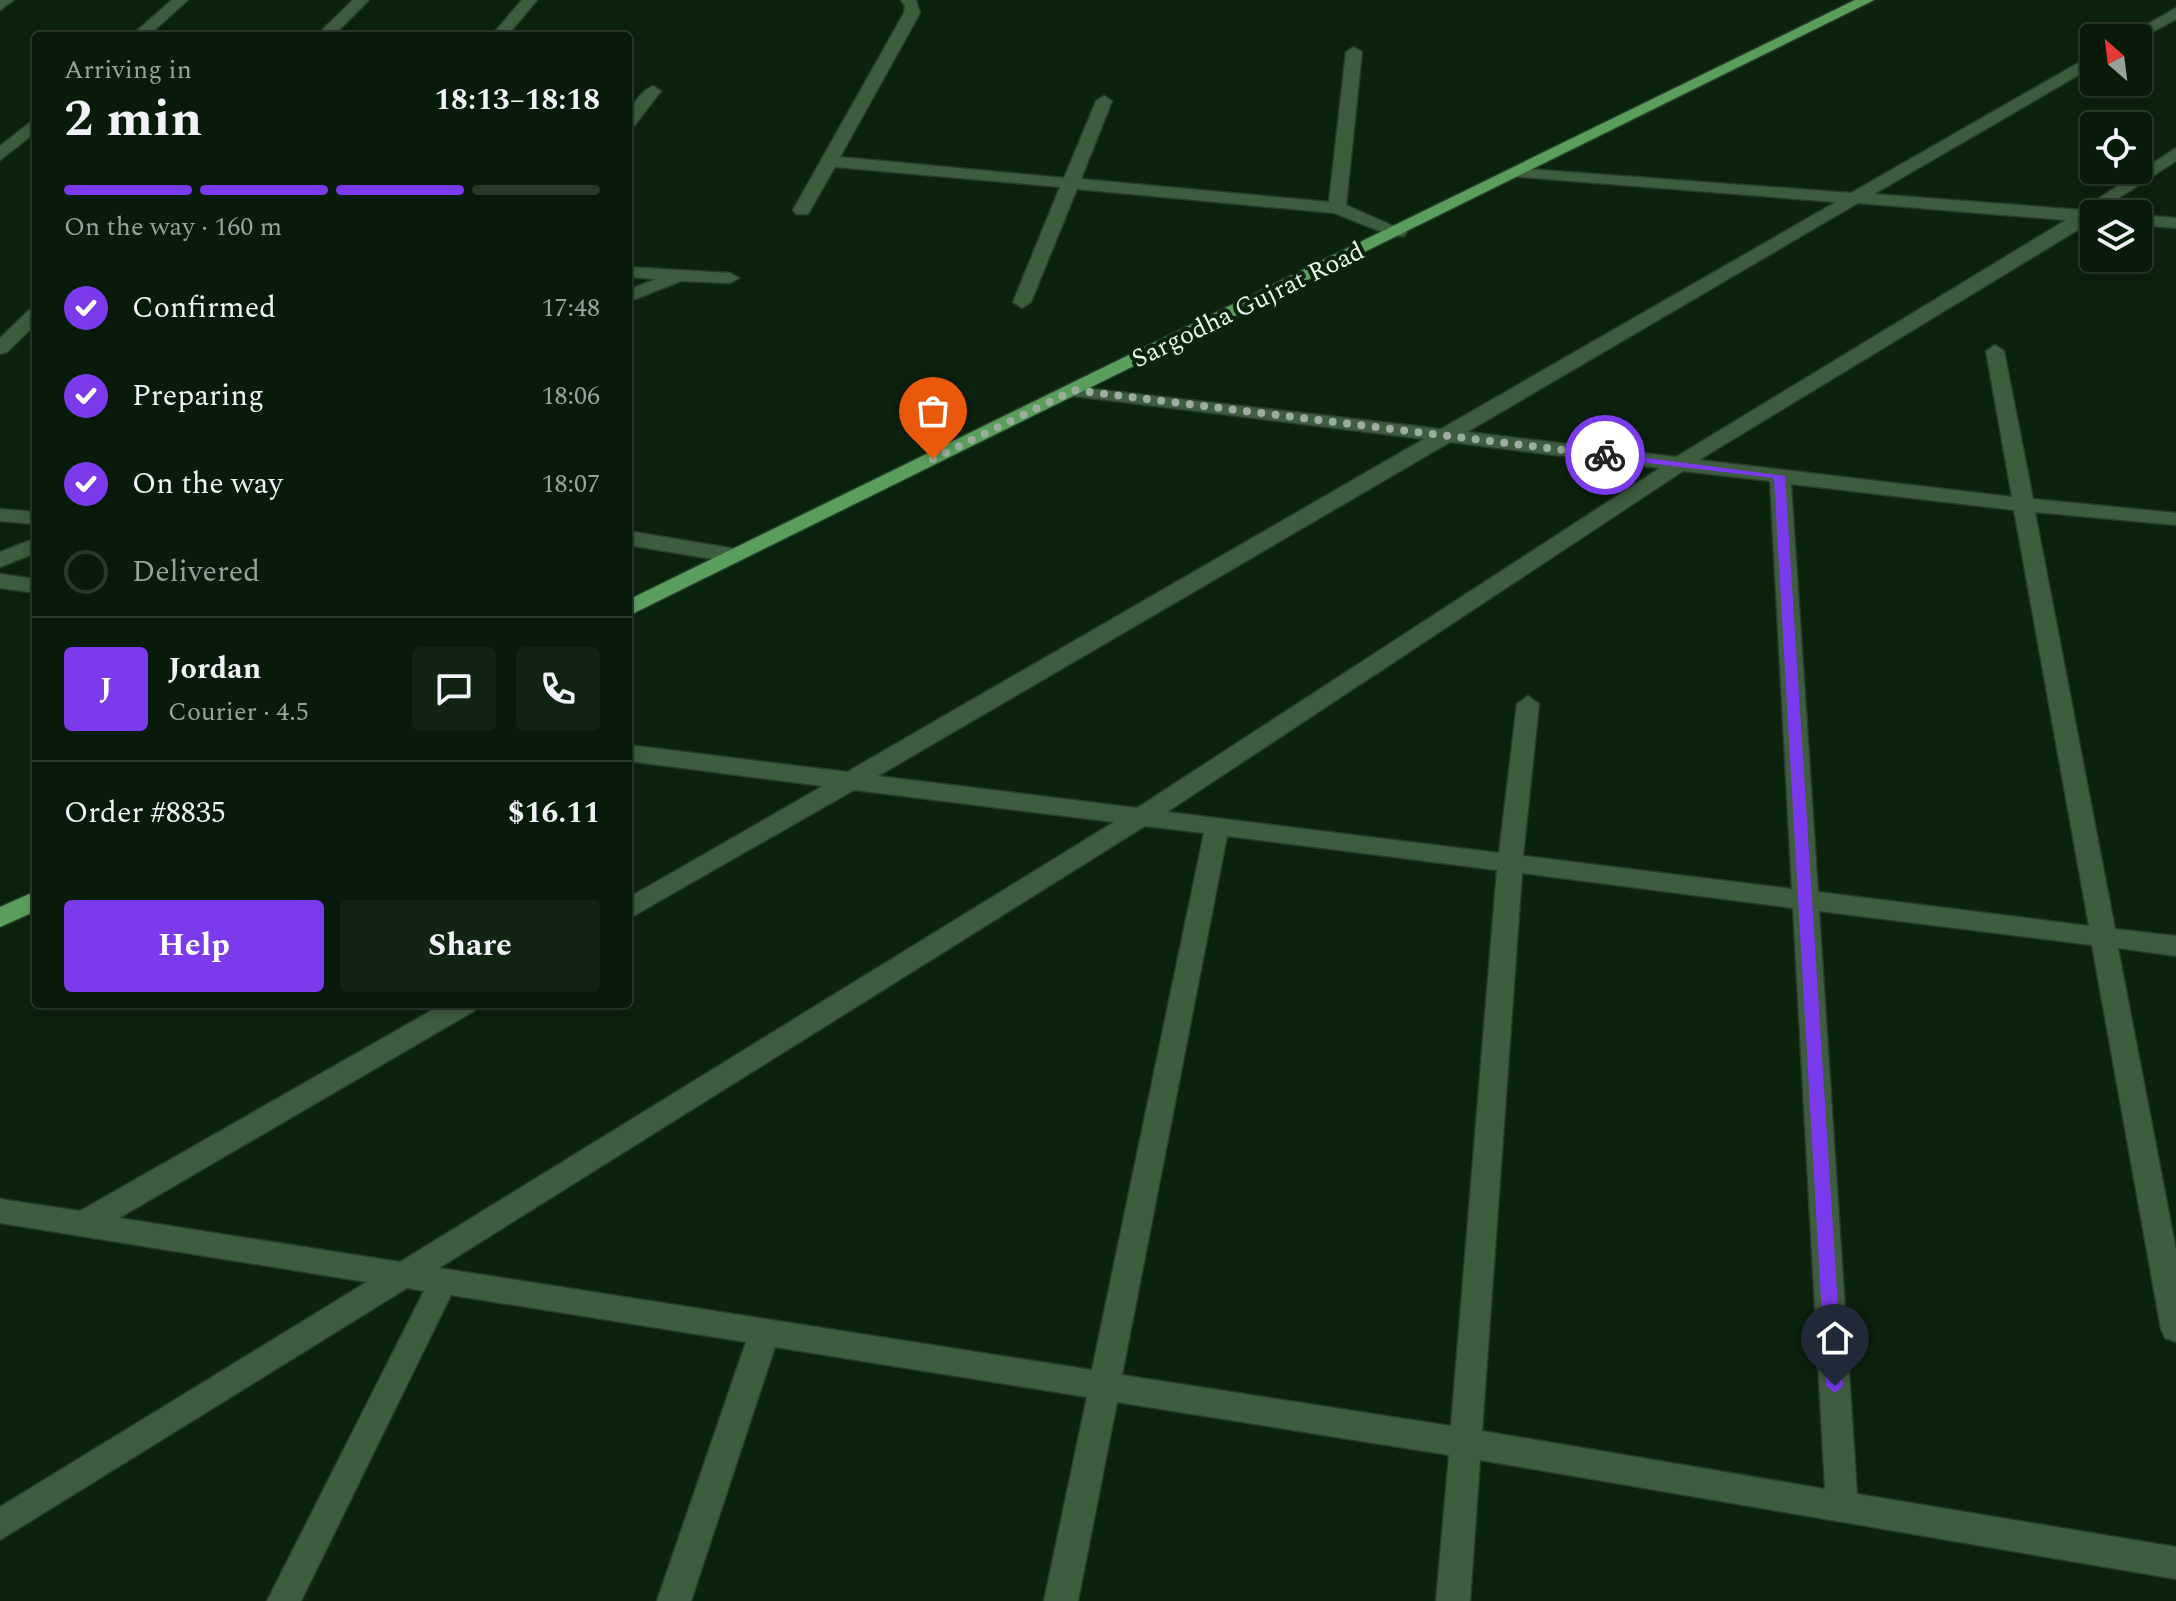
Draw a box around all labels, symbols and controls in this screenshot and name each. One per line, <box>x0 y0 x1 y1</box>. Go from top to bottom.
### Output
north arrow <box>2080 24 2152 96</box>
map controls <box>2080 24 2152 272</box>
text: Arriving in <box>64 50 192 90</box>
text: 18:13–18:18 <box>434 77 600 123</box>
text: 2 min <box>64 80 202 159</box>
button: locate <box>2080 112 2152 184</box>
button: layers <box>2080 200 2152 272</box>
text: On the way · 160 m <box>64 207 282 247</box>
street label: Sargodha Gujrat Road <box>1125 231 1371 379</box>
text: Confirmed <box>132 285 276 331</box>
icon: check <box>64 286 108 330</box>
text: 17:48 <box>541 288 600 328</box>
text: Preparing <box>132 373 264 419</box>
icon: check <box>64 374 108 418</box>
text: 18:06 <box>541 376 600 416</box>
pin <box>899 377 967 459</box>
icon: bag <box>911 389 955 433</box>
courier <box>1565 415 1645 495</box>
icon: bike <box>1583 433 1627 477</box>
text: On the way <box>132 461 283 507</box>
icon: check <box>64 462 108 506</box>
text: 18:07 <box>541 464 600 504</box>
text: Delivered <box>132 549 260 595</box>
text: Jordan <box>168 646 261 692</box>
button: chat <box>412 647 496 731</box>
button: phone <box>516 647 600 731</box>
text: J <box>100 666 112 712</box>
text: Courier · 4.5 <box>168 692 309 732</box>
text: Order #8835 <box>64 790 226 836</box>
text: $16.11 <box>508 790 600 836</box>
button: Help <box>64 900 324 992</box>
button: Share <box>340 900 600 992</box>
pin <box>1801 1304 1869 1386</box>
icon: home <box>1813 1316 1857 1360</box>

